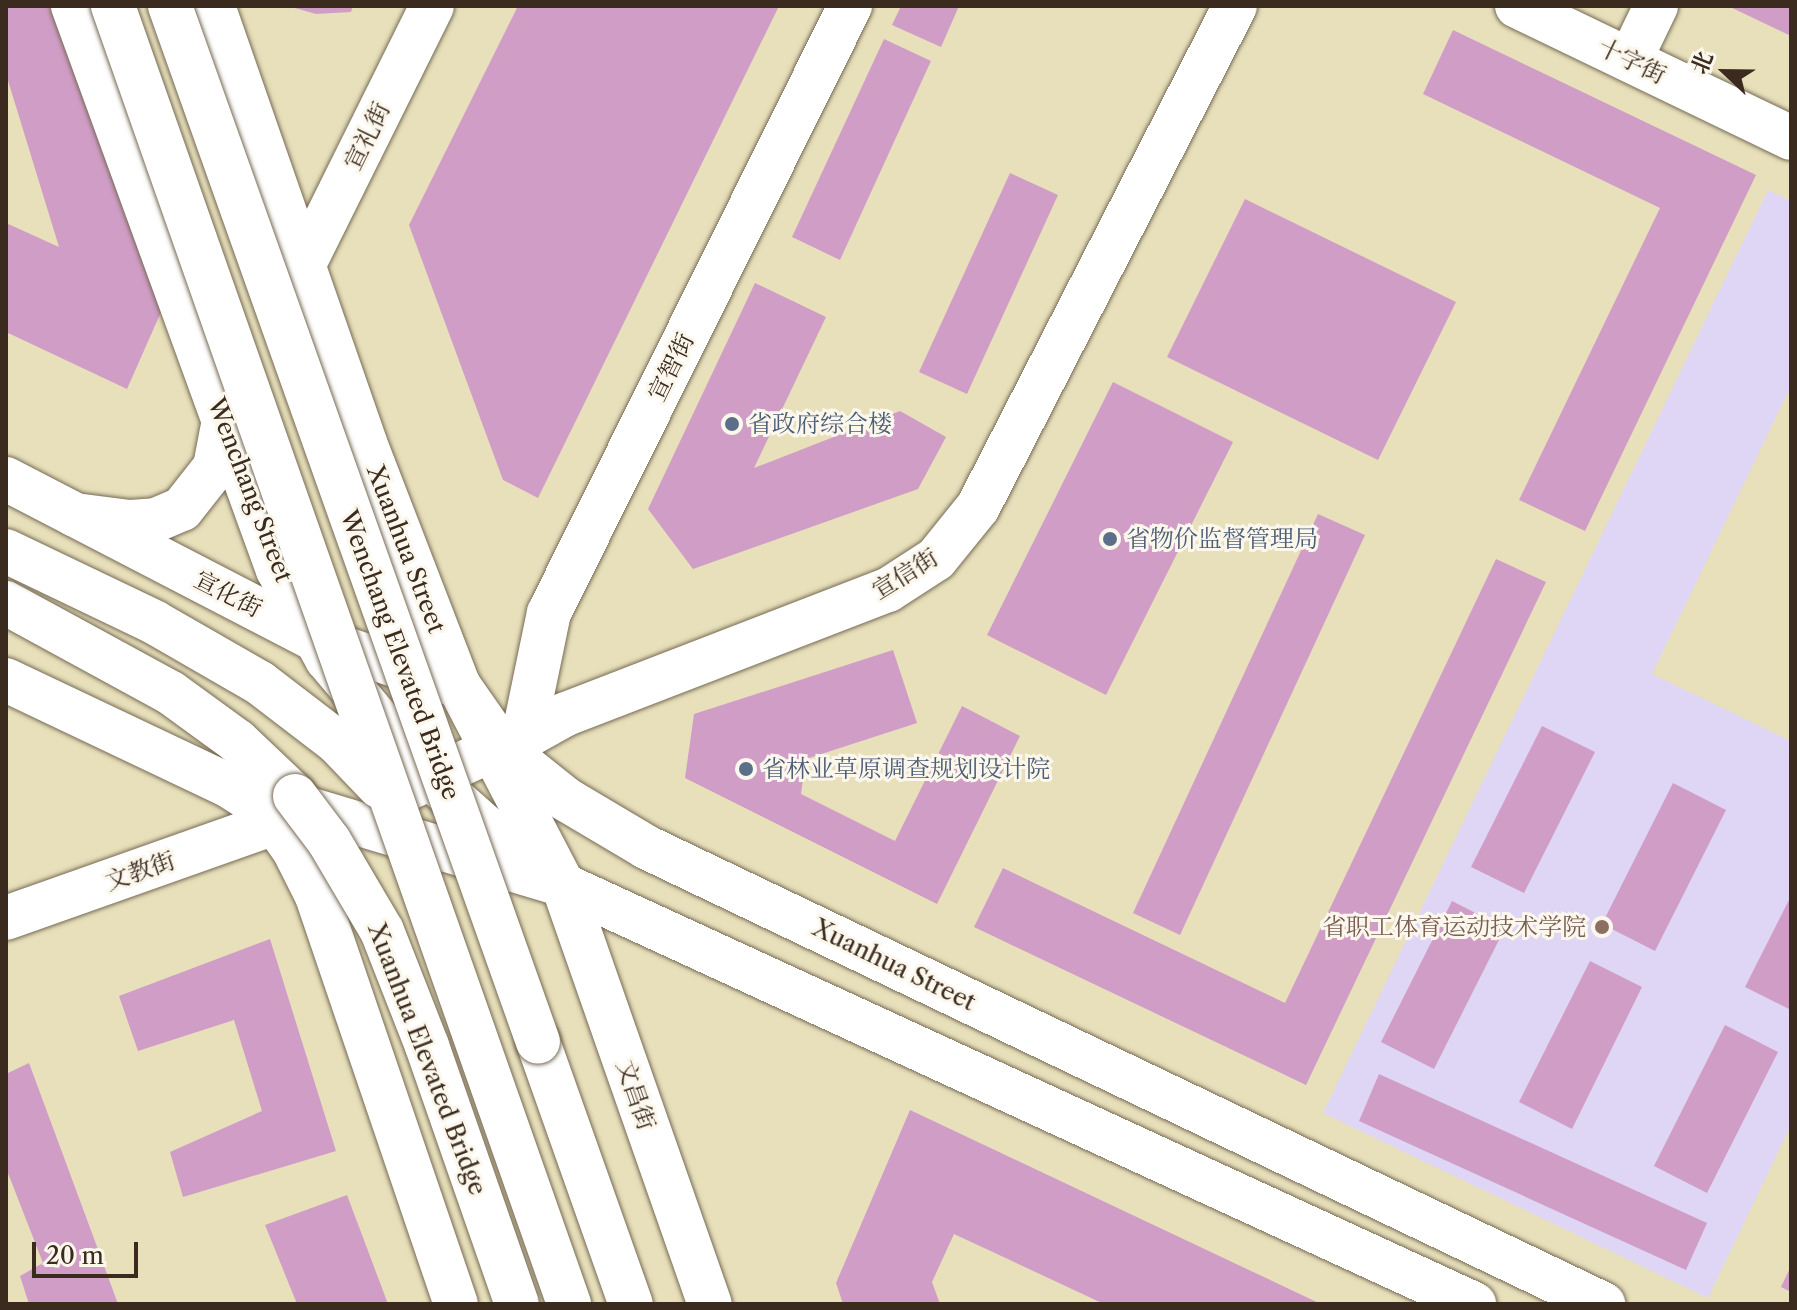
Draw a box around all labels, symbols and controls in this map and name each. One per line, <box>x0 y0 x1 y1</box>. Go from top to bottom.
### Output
street label: 十字街 <box>1593 32 1671 90</box>
north arrow <box>1685 32 1765 112</box>
text: 北 <box>1686 48 1719 78</box>
street label: 宣礼街 <box>338 97 396 175</box>
street label: 宣智街 <box>642 328 700 406</box>
street label: Wenchang Street <box>202 394 298 586</box>
place label: 省政府综合楼 <box>748 410 892 438</box>
marker: 省政府综合楼 <box>723 415 741 433</box>
street label: Xuanhua Street <box>361 461 451 637</box>
street label: Wenchang Elevated Bridge <box>334 506 466 804</box>
place label: 省物价监督管理局 <box>1126 525 1318 553</box>
marker: 省物价监督管理局 <box>1101 530 1119 548</box>
street label: 宣信街 <box>867 543 943 605</box>
street label: 宣化街 <box>189 565 267 623</box>
place label: 省林业草原调查规划设计院 <box>762 755 1050 783</box>
marker: 省林业草原调查规划设计院 <box>737 760 755 778</box>
street label: 文教街 <box>101 846 179 896</box>
street label: Xuanhua Street <box>808 913 980 1017</box>
place label: 省职工体育运动技术学院 <box>1322 913 1586 941</box>
marker: 省职工体育运动技术学院 <box>1593 918 1611 936</box>
street label: Xuanhua Elevated Bridge <box>362 919 492 1199</box>
street label: 文昌街 <box>611 1056 661 1134</box>
scale bar <box>36 1226 142 1276</box>
text: 20 m <box>46 1241 104 1270</box>

